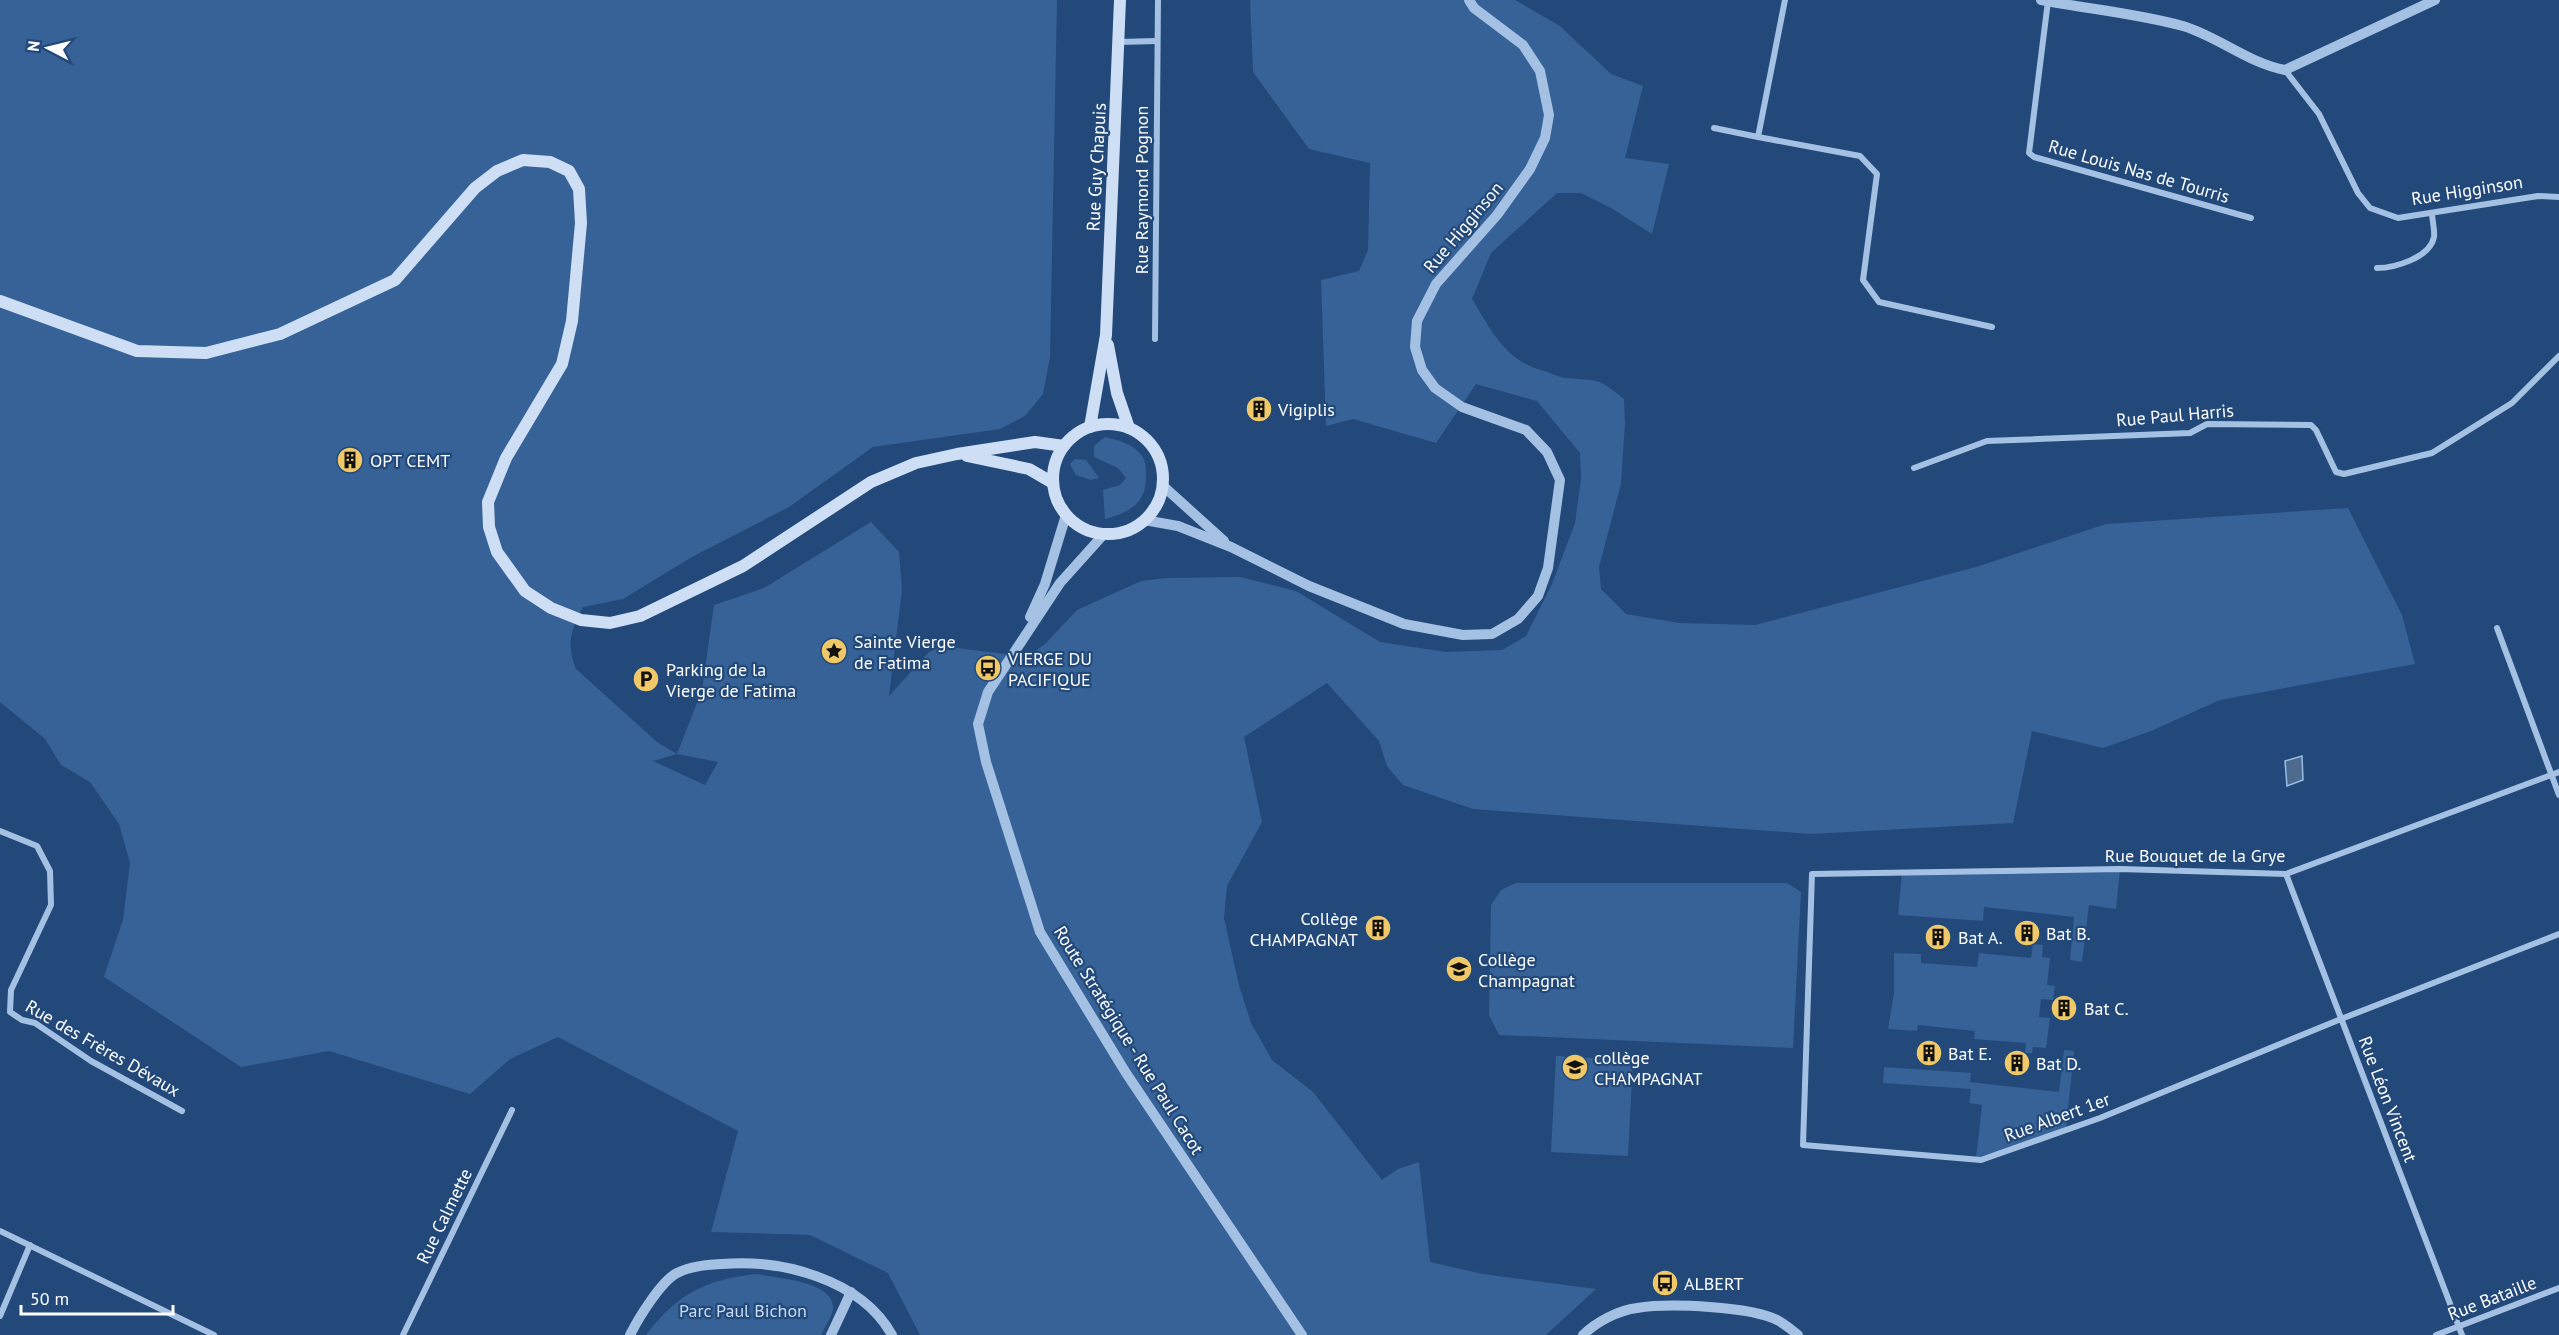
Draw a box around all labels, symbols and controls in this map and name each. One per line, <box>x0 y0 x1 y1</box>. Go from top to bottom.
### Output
north arrow <box>18 18 78 78</box>
text: N <box>23 40 44 53</box>
street label: Rue Guy Chapuis <box>1081 102 1111 232</box>
street label: Rue Raymond Pognon <box>1130 106 1153 274</box>
street label: Rue Louis Nas de Tourris <box>2046 134 2232 208</box>
street label: Rue Higginson <box>2410 170 2524 210</box>
street label: Rue Higginson <box>1418 177 1508 277</box>
building icon: Vigiplis <box>1244 394 1274 424</box>
place label: Vigiplis <box>1277 398 1335 421</box>
street label: Rue Paul Harris <box>2115 398 2235 432</box>
building icon: OPT CEMT <box>335 445 365 475</box>
place label: OPT CEMT <box>370 449 450 472</box>
place label: Sainte Vierge de Fatima <box>854 630 956 674</box>
place icon: Sainte Vierge de Fatima <box>819 636 849 666</box>
place label: VIERGE DU PACIFIQUE <box>1007 647 1092 691</box>
bus stop icon: VIERGE DU PACIFIQUE <box>973 653 1003 683</box>
place label: Parking de la Vierge de Fatima <box>665 658 796 702</box>
parking icon: Parking de la Vierge de Fatima <box>631 664 661 694</box>
street label: Rue Bouquet de la Grye <box>2105 844 2285 867</box>
place label: Collège CHAMPAGNAT <box>1249 907 1358 951</box>
building icon: Collège CHAMPAGNAT <box>1363 913 1393 943</box>
building icon: Bat B. <box>2012 918 2042 948</box>
street label: Route Stratégique - Rue Paul Cacot <box>1049 921 1209 1159</box>
building icon: Bat A. <box>1923 922 1953 952</box>
place label: Bat B. <box>2046 922 2091 945</box>
place label: Bat A. <box>1958 926 2003 949</box>
place label: Collège Champagnat <box>1478 948 1575 992</box>
school or university icon: Collège Champagnat <box>1444 954 1474 984</box>
building icon: Bat C. <box>2049 993 2079 1023</box>
street label: Rue des Frères Dévaux <box>22 994 184 1102</box>
place label: Bat C. <box>2084 997 2128 1020</box>
street label: Rue Léon Vincent <box>2353 1033 2423 1165</box>
building icon: Bat E. <box>1914 1038 1944 1068</box>
place label: Bat E. <box>1948 1042 1992 1065</box>
place label: collège CHAMPAGNAT <box>1594 1046 1703 1090</box>
building icon: Bat D. <box>2002 1048 2032 1078</box>
school or university icon: collège CHAMPAGNAT <box>1560 1052 1590 1082</box>
place label: Bat D. <box>2036 1052 2081 1075</box>
street label: Rue Albert 1er <box>2001 1087 2113 1147</box>
street label: Rue Calmette <box>411 1165 477 1267</box>
bus stop icon: ALBERT <box>1650 1268 1680 1298</box>
street label: Rue Bataille <box>2444 1271 2540 1325</box>
place label: ALBERT <box>1684 1272 1744 1295</box>
scale bar <box>21 1278 172 1316</box>
text: 50 m <box>30 1287 69 1310</box>
park label: Parc Paul Bichon <box>679 1299 807 1322</box>

